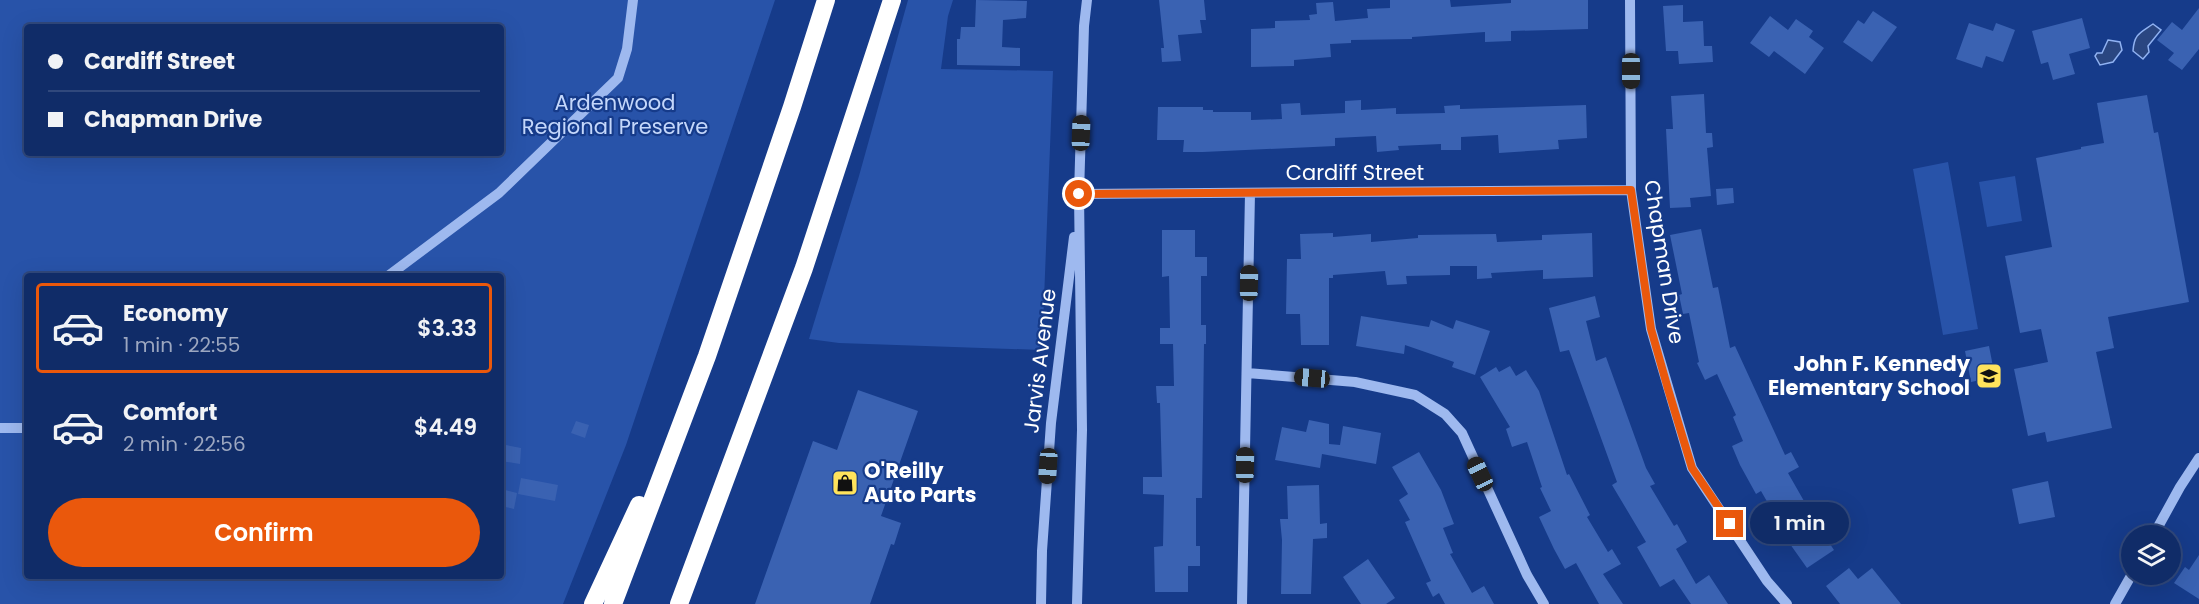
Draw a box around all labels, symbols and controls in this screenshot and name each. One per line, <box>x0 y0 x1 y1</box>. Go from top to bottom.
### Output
text: Cardiff Street <box>84 46 235 77</box>
car <box>1622 53 1640 89</box>
park label: Ardenwood Regional Preserve <box>522 88 708 141</box>
text: Chapman Drive <box>84 104 262 135</box>
car <box>1071 115 1091 151</box>
street label: Cardiff Street <box>1286 158 1424 187</box>
street label: Chapman Drive <box>1637 178 1692 346</box>
route start <box>1065 180 1092 207</box>
car <box>1240 265 1258 301</box>
street label: Jarvis Avenue <box>1016 287 1063 435</box>
text: Economy <box>123 298 228 329</box>
icon: car <box>51 301 105 355</box>
text: $3.33 <box>417 313 477 344</box>
text: 1 min · 22:55 <box>123 331 240 359</box>
place label: John F. Kennedy Elementary School <box>1768 349 1971 402</box>
school or university icon: John F. Kennedy Elementary School <box>1974 361 2004 391</box>
car <box>1293 367 1331 389</box>
text: Comfort <box>123 397 217 428</box>
icon: car <box>51 400 105 454</box>
text: $4.49 <box>414 412 477 443</box>
text: 2 min · 22:56 <box>123 430 246 458</box>
car <box>1038 447 1058 485</box>
car <box>1236 447 1254 483</box>
car <box>1464 454 1496 494</box>
place label: O'Reilly Auto Parts <box>864 456 977 509</box>
shop icon: O'Reilly Auto Parts <box>830 468 860 498</box>
button: Confirm <box>48 498 480 567</box>
callout: 1 min <box>1751 503 1850 545</box>
text: 1 min <box>1774 509 1825 537</box>
route end <box>1716 510 1743 537</box>
map controls <box>2121 525 2181 585</box>
button: layers <box>2121 525 2181 585</box>

